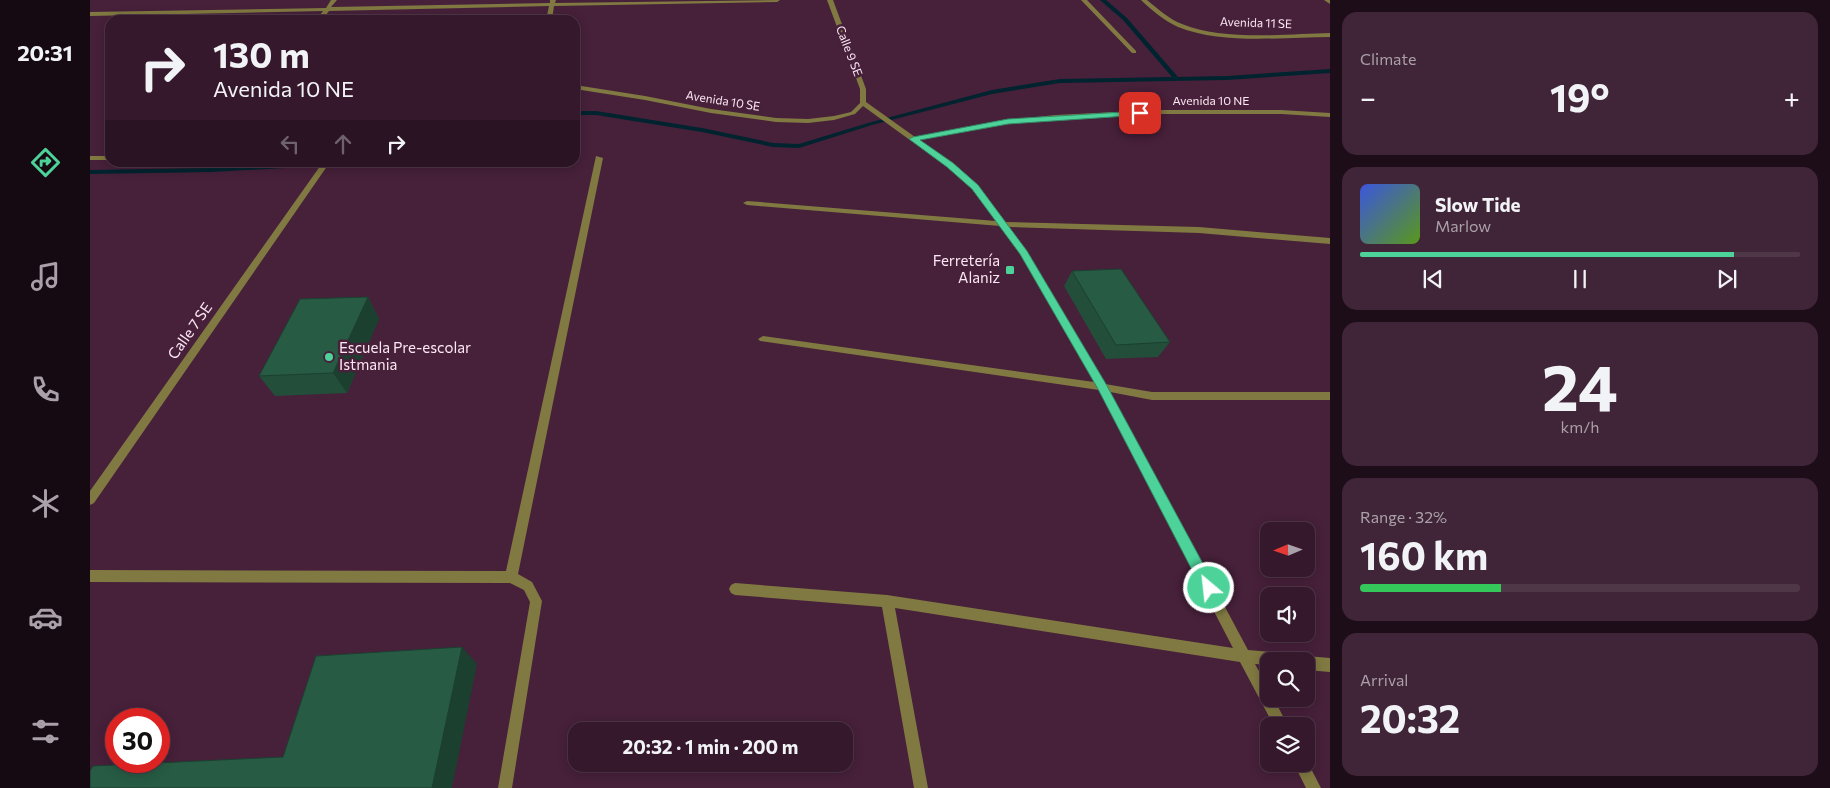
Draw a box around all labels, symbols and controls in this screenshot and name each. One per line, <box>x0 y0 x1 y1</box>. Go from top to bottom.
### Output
street label: Avenida 11 SE <box>1220 14 1292 30</box>
street label: Calle 9 SE <box>834 23 866 78</box>
text: 130 m <box>213 32 310 75</box>
icon: right <box>130 35 195 100</box>
text: 20:31 <box>17 39 73 66</box>
text: Climate <box>1360 49 1416 68</box>
text: 19° <box>1550 73 1610 120</box>
text: Avenida 10 NE <box>213 75 354 102</box>
text: − <box>1360 80 1376 114</box>
text: + <box>1784 80 1800 114</box>
street label: Avenida 10 SE <box>685 87 761 113</box>
pin <box>1119 92 1161 134</box>
street label: Avenida 10 NE <box>1173 93 1250 107</box>
icon: arrive <box>1126 99 1154 127</box>
icon: left <box>276 130 304 158</box>
icon: ahead <box>329 130 357 158</box>
icon: right <box>382 130 410 158</box>
icon: directions <box>28 145 63 180</box>
text: Slow Tide <box>1435 193 1521 216</box>
text: Marlow <box>1435 216 1491 235</box>
place label: Ferretería Alaniz <box>933 251 1000 286</box>
icon: music <box>28 259 63 294</box>
marker: Ferretería Alaniz <box>1004 264 1016 276</box>
icon: previous <box>1419 265 1447 293</box>
icon: pause <box>1566 265 1594 293</box>
icon: next <box>1713 265 1741 293</box>
street label: Calle 7 SE <box>163 299 215 362</box>
place label: Escuela Pre-escolar Istmania <box>339 338 471 373</box>
text: 24 <box>1542 345 1618 424</box>
marker: Escuela Pre-escolar Istmania <box>323 351 335 363</box>
icon: phone <box>28 372 63 407</box>
text: km/h <box>1561 417 1599 436</box>
icon: climate <box>28 486 63 521</box>
text: Range · 32% <box>1360 507 1447 526</box>
north arrow <box>1260 522 1315 578</box>
map controls <box>1260 522 1315 772</box>
text: 160 km <box>1360 531 1488 578</box>
position arrow <box>1182 561 1234 613</box>
button: sound <box>1260 587 1315 642</box>
icon: car <box>28 600 63 635</box>
button: search <box>1260 652 1315 707</box>
text: Arrival <box>1360 670 1408 689</box>
text: 20:32 <box>1360 694 1460 741</box>
speed limit sign: 30 <box>105 708 170 773</box>
icon: filters <box>28 714 63 749</box>
button: layers <box>1260 717 1315 772</box>
text: 20:32 · 1 min · 200 m <box>623 735 798 758</box>

